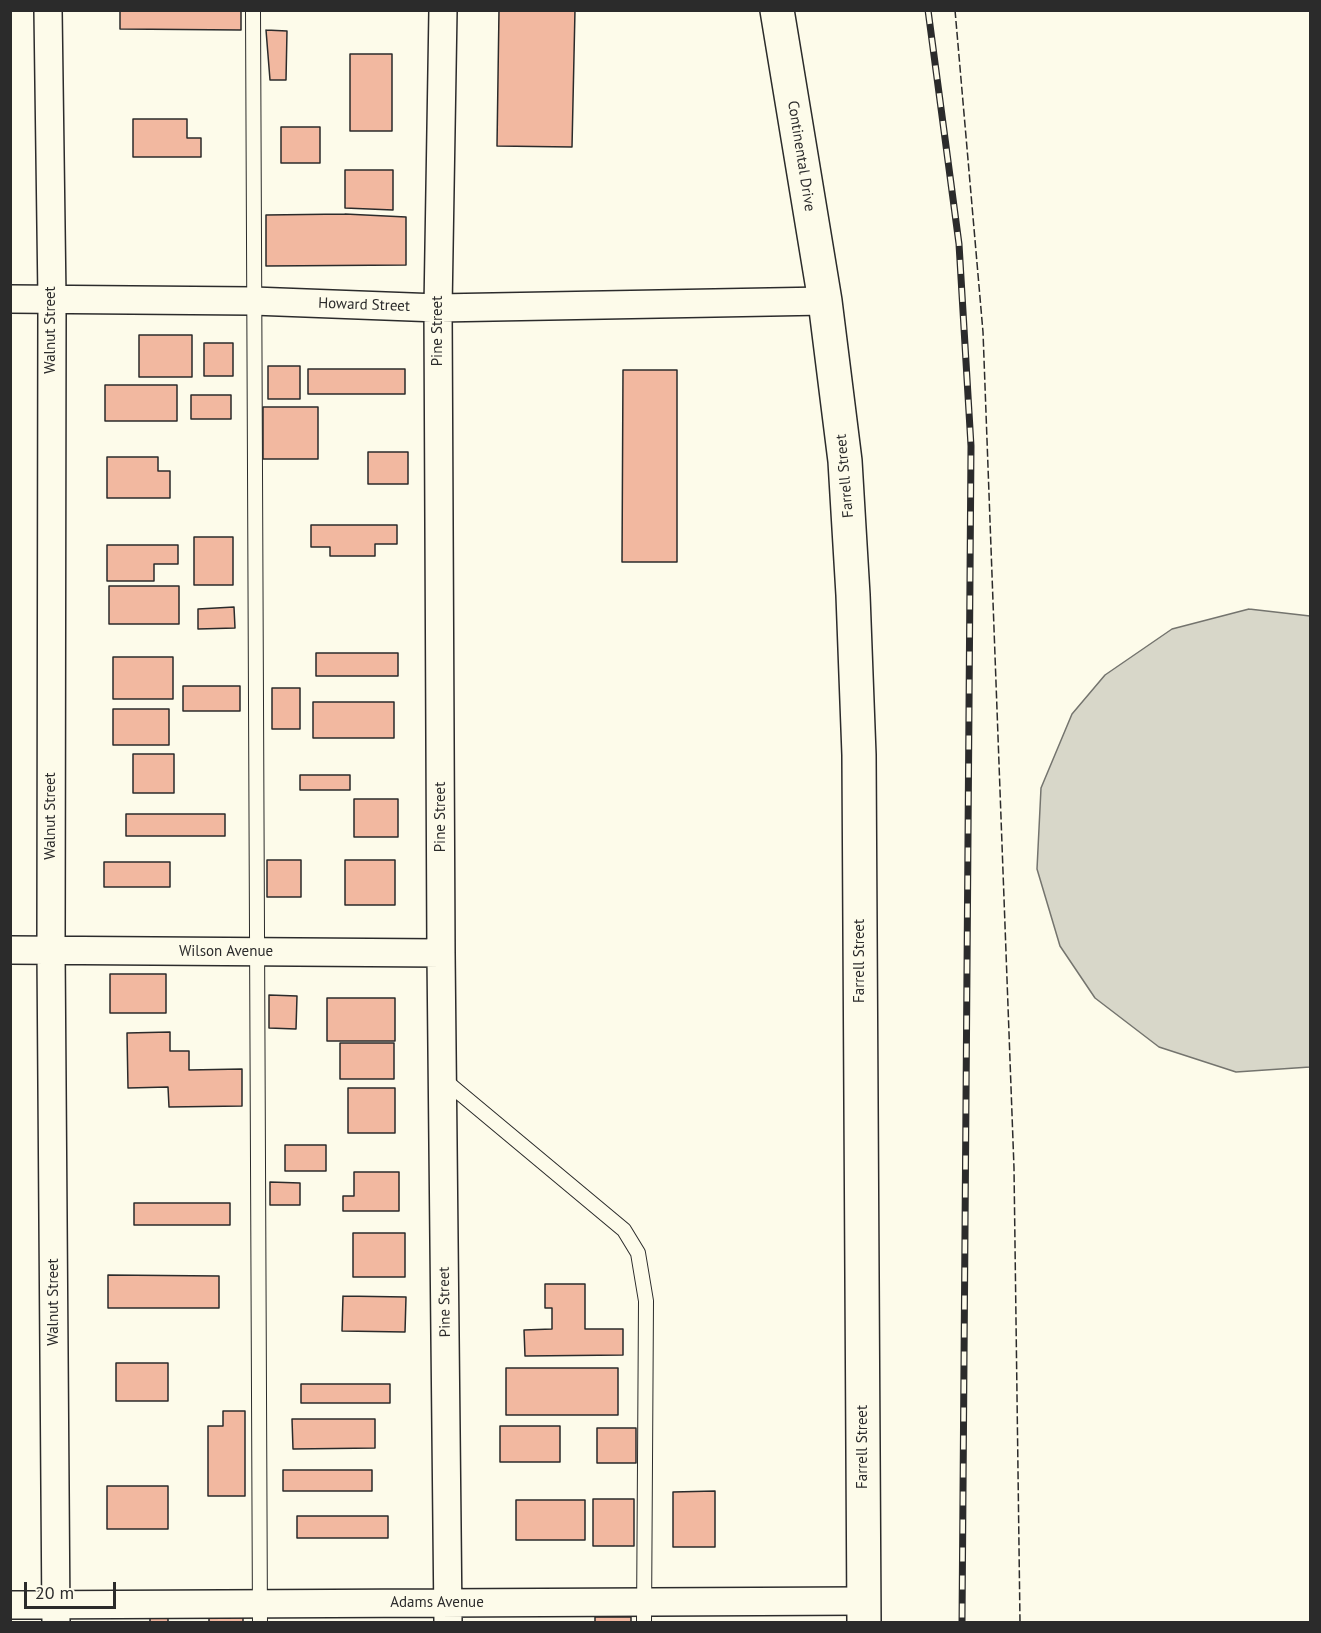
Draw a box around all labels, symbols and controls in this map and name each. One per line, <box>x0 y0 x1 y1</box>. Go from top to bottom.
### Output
street label: Continental Drive <box>783 99 819 213</box>
street label: Walnut Street <box>42 286 60 374</box>
street label: Howard Street <box>318 294 410 316</box>
street label: Pine Street <box>429 296 447 366</box>
street label: Farrell Street <box>832 433 858 519</box>
street label: Walnut Street <box>42 772 60 860</box>
street label: Pine Street <box>432 782 450 852</box>
street label: Farrell Street <box>851 919 869 1003</box>
street label: Wilson Avenue <box>179 943 273 961</box>
street label: Walnut Street <box>45 1258 63 1346</box>
street label: Pine Street <box>435 1267 455 1337</box>
street label: Farrell Street <box>854 1405 872 1489</box>
scale bar <box>27 1570 118 1608</box>
text: 20 m <box>35 1581 74 1604</box>
street label: Adams Avenue <box>390 1594 484 1612</box>

